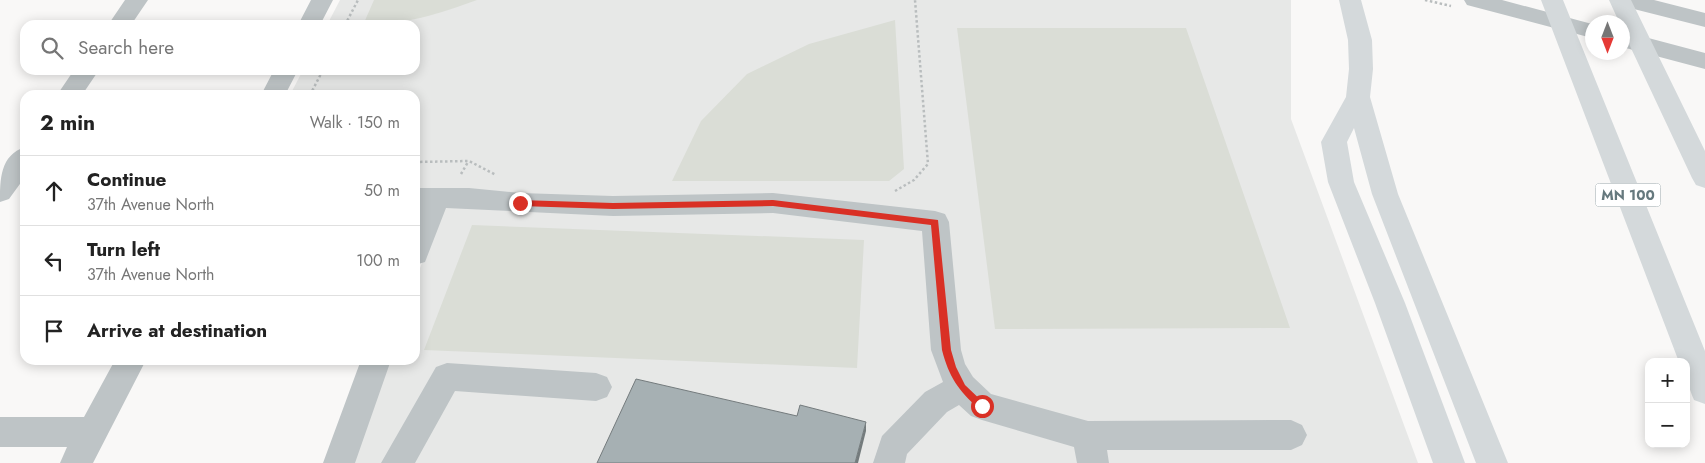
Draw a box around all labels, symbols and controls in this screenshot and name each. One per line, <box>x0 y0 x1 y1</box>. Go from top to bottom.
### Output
north arrow <box>1585 15 1630 60</box>
search box <box>20 20 420 75</box>
icon: search <box>38 34 66 62</box>
text: Search here <box>78 34 174 61</box>
text: 2 min <box>40 108 95 138</box>
text: Walk · 150 m <box>310 111 400 134</box>
text: Continue <box>87 166 166 193</box>
icon: ahead <box>40 177 68 205</box>
text: 50 m <box>364 179 400 202</box>
road number: MN 100 <box>1596 184 1660 206</box>
route end <box>509 192 532 215</box>
text: 37th Avenue North <box>87 193 214 216</box>
text: Turn left <box>87 236 160 263</box>
icon: left <box>40 247 68 275</box>
text: 100 m <box>356 249 400 272</box>
text: 37th Avenue North <box>87 263 214 286</box>
icon: arrive <box>40 317 68 345</box>
text: Arrive at destination <box>87 317 267 344</box>
map controls <box>1645 358 1690 448</box>
button: + <box>1645 358 1690 403</box>
route start <box>971 395 994 418</box>
button: − <box>1645 403 1690 448</box>

